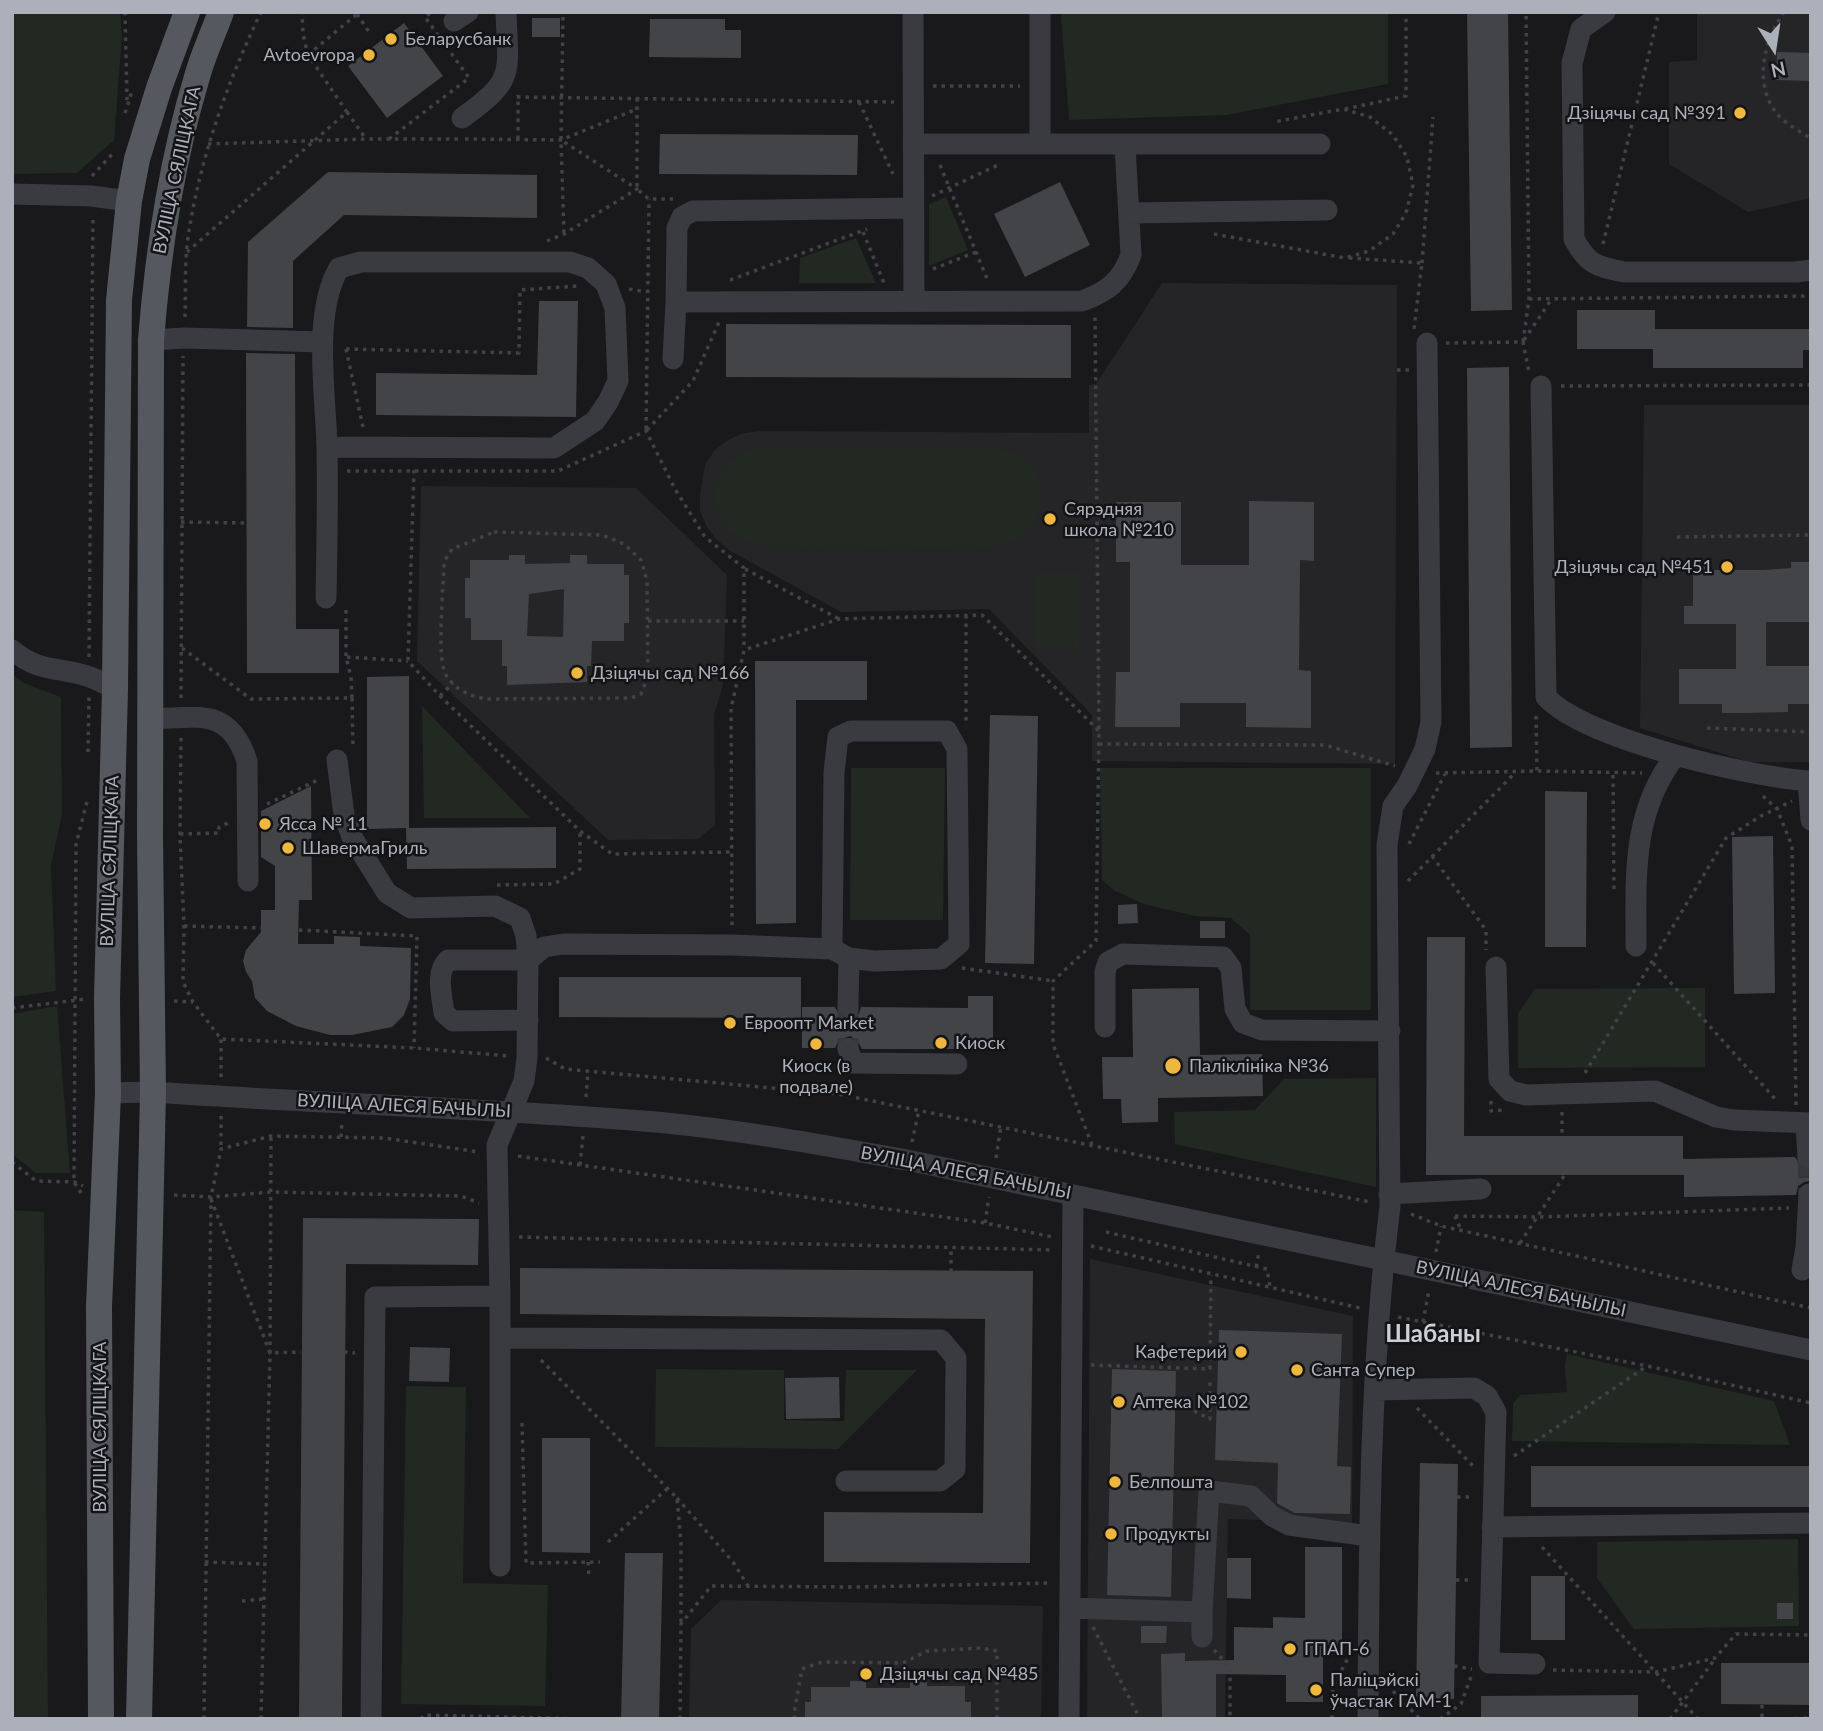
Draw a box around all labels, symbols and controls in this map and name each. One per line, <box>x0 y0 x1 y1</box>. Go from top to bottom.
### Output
north arrow <box>1739 14 1809 84</box>
place label: Беларусбанк <box>405 28 511 50</box>
marker: Беларусбанк <box>383 31 399 47</box>
place label: Avtoevropa <box>264 44 355 66</box>
marker: Avtoevropa <box>361 47 377 63</box>
text: N <box>1769 57 1788 83</box>
street label: ВУЛІЦА СЯЛІЦКАГА <box>149 84 205 256</box>
place label: Дзіцячы сад №391 <box>1567 102 1726 124</box>
marker: Дзіцячы сад №391 <box>1732 105 1748 121</box>
place label: Сярэдняя школа №210 <box>1064 498 1174 540</box>
marker: Сярэдняя школа №210 <box>1042 511 1058 527</box>
place label: Дзіцячы сад №451 <box>1554 556 1713 578</box>
marker: Дзіцячы сад №451 <box>1719 559 1735 575</box>
place label: Дзіцячы сад №166 <box>591 662 750 684</box>
marker: Дзіцячы сад №166 <box>569 665 585 681</box>
street label: ВУЛІЦА СЯЛІЦКАГА <box>96 775 124 947</box>
place label: Ясса № 11 <box>279 813 368 835</box>
marker: Ясса № 11 <box>257 816 273 832</box>
place label: ШавермаГриль <box>302 837 427 859</box>
marker: ШавермаГриль <box>280 840 296 856</box>
place label: Евроопт Market <box>744 1012 874 1034</box>
marker: Евроопт Market <box>722 1015 738 1031</box>
place label: Киоск <box>955 1032 1005 1054</box>
marker: Киоск <box>933 1035 949 1051</box>
marker: Киоск (в подвале) <box>808 1036 824 1052</box>
place label: Киоск (в подвале) <box>779 1055 853 1098</box>
place label: Паліклініка №36 <box>1189 1055 1329 1077</box>
marker: Паліклініка №36 <box>1163 1056 1183 1076</box>
street label: ВУЛІЦА АЛЕСЯ БАЧЫЛЫ <box>297 1090 511 1122</box>
street label: ВУЛІЦА АЛЕСЯ БАЧЫЛЫ <box>859 1142 1073 1204</box>
street label: ВУЛІЦА АЛЕСЯ БАЧЫЛЫ <box>1414 1256 1628 1322</box>
district label: Шабаны <box>1385 1320 1481 1348</box>
street label: ВУЛІЦА СЯЛІЦКАГА <box>89 1341 111 1513</box>
place label: Кафетерий <box>1135 1341 1227 1363</box>
marker: Кафетерий <box>1233 1344 1249 1360</box>
place label: Санта Супер <box>1311 1359 1415 1381</box>
marker: Санта Супер <box>1289 1362 1305 1378</box>
place label: Аптека №102 <box>1133 1391 1249 1413</box>
marker: Аптека №102 <box>1111 1394 1127 1410</box>
place label: Белпошта <box>1129 1471 1213 1493</box>
marker: Белпошта <box>1107 1474 1123 1490</box>
place label: Продукты <box>1125 1523 1209 1545</box>
marker: Продукты <box>1103 1526 1119 1542</box>
place label: ГПАП-6 <box>1304 1638 1369 1660</box>
marker: ГПАП-6 <box>1282 1641 1298 1657</box>
place label: Дзіцячы сад №485 <box>880 1663 1039 1685</box>
marker: Дзіцячы сад №485 <box>858 1666 874 1682</box>
place label: Паліцэйскі ўчастак ГАМ-1 <box>1330 1669 1452 1712</box>
marker: Паліцэйскі ўчастак ГАМ-1 <box>1308 1682 1324 1698</box>

